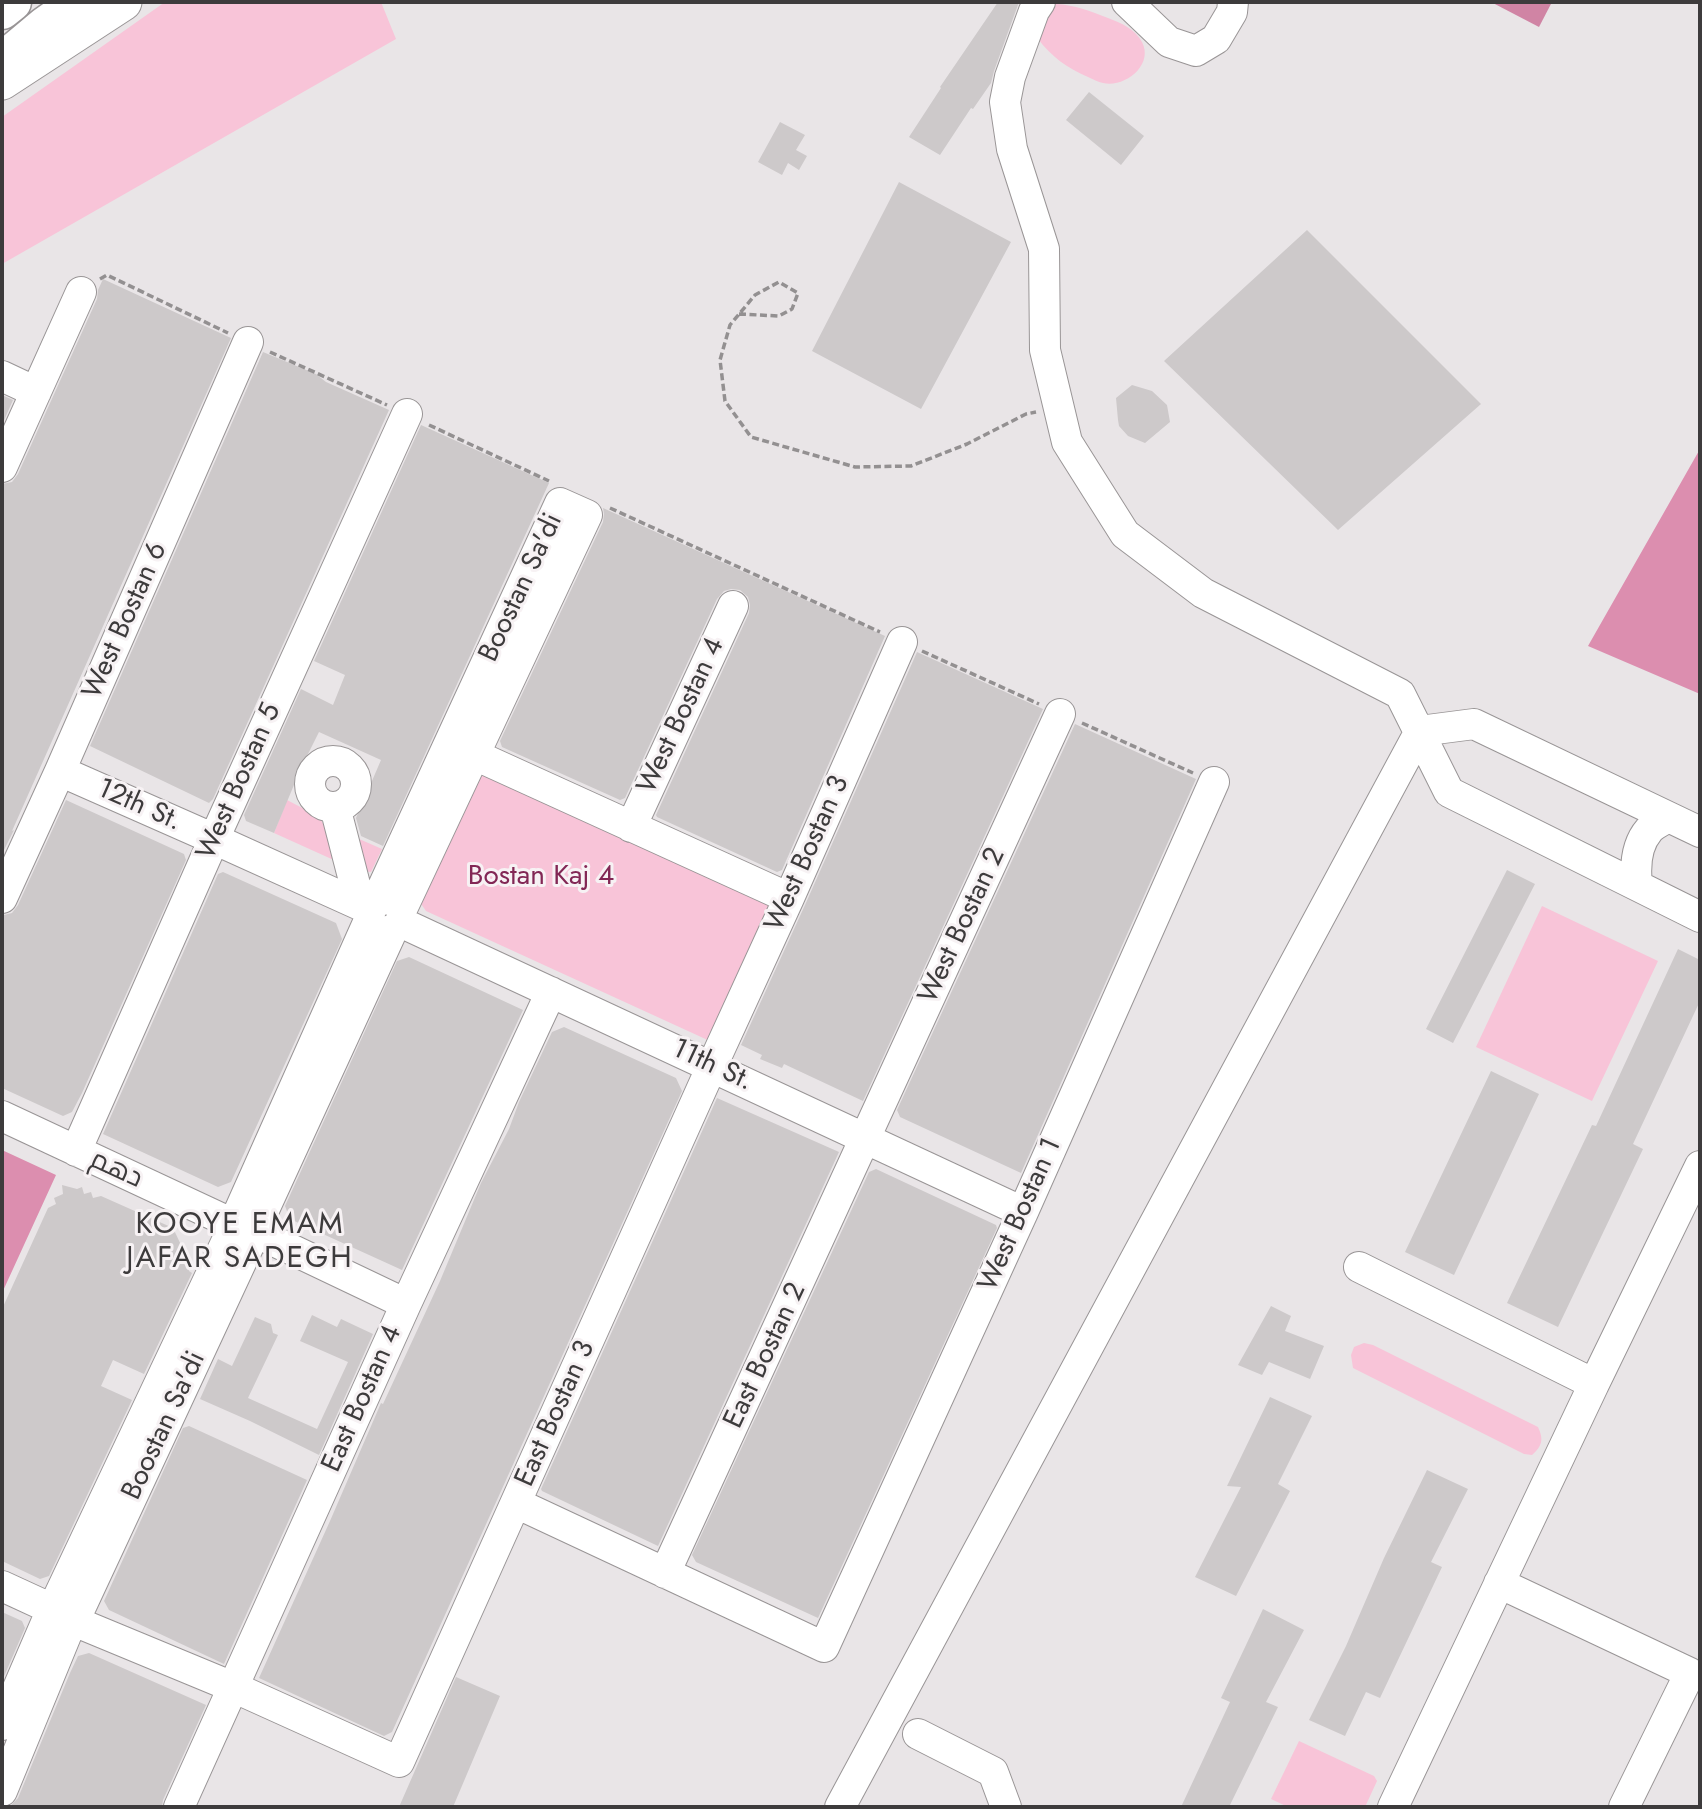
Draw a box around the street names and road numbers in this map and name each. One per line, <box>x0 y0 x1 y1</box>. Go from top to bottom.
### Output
street label: Boostan Sa'di <box>473 508 571 668</box>
street label: West Bostan 6 <box>77 537 175 705</box>
street label: West Bostan 4 <box>631 633 733 799</box>
street label: West Bostan 5 <box>191 699 289 865</box>
street label: West Bostan 3 <box>759 771 857 937</box>
street label: 12th St. <box>92 773 186 839</box>
street label: West Bostan 2 <box>912 843 1014 1009</box>
street label: 11th St. <box>666 1033 758 1099</box>
street label: West Bostan 1 <box>972 1133 1070 1297</box>
street label: دهم <box>84 1143 148 1197</box>
street label: East Bostan 2 <box>718 1278 814 1434</box>
street label: East Bostan 4 <box>316 1320 410 1478</box>
street label: East Bostan 3 <box>509 1336 603 1492</box>
street label: Boostan Sa'di <box>116 1346 214 1506</box>

